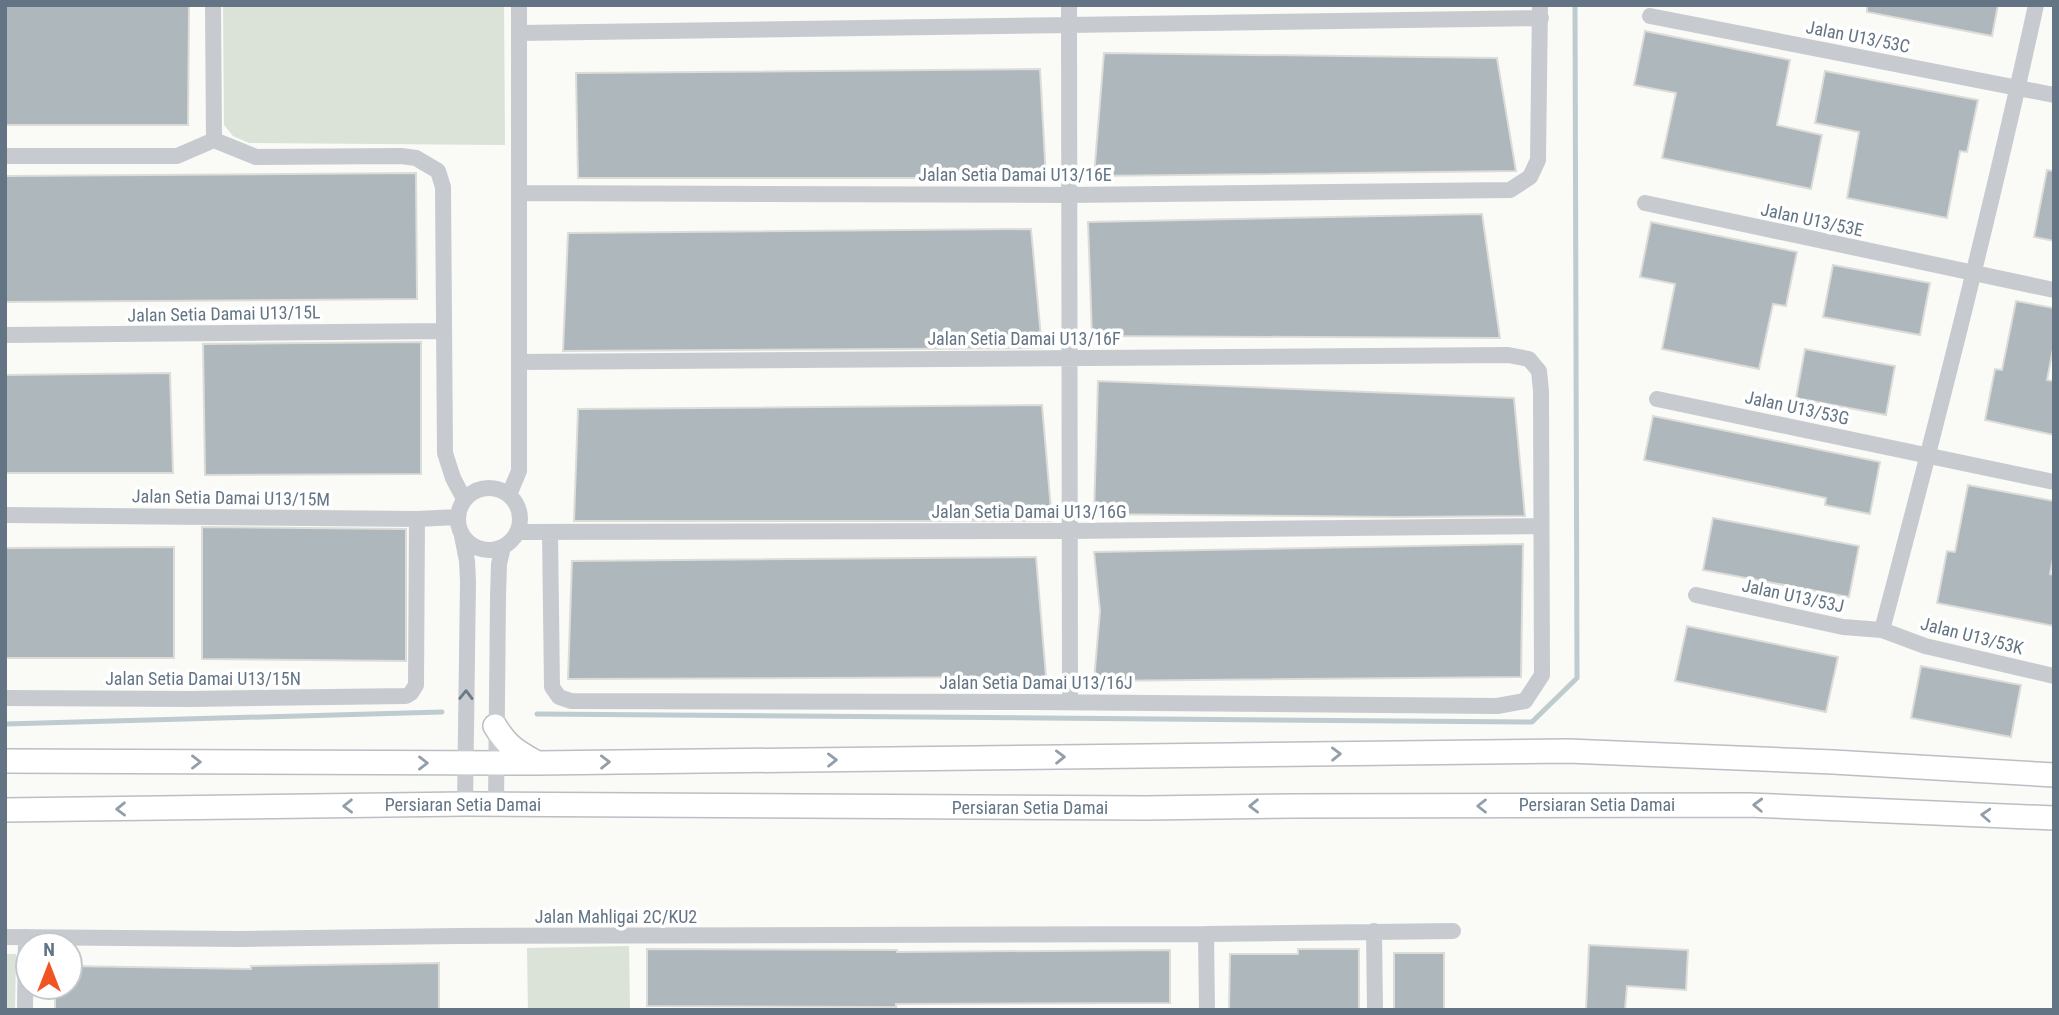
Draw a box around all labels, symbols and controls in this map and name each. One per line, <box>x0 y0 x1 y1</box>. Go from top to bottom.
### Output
street label: Jalan U13/53C <box>1804 16 1912 57</box>
street label: Jalan Setia Damai U13/16E <box>918 164 1112 185</box>
street label: Jalan U13/53E <box>1759 198 1865 241</box>
street label: Jalan Setia Damai U13/15L <box>127 301 321 326</box>
street label: Jalan Setia Damai U13/16F <box>927 328 1121 349</box>
street label: Jalan U13/53G <box>1743 386 1851 429</box>
street label: Jalan Setia Damai U13/15M <box>132 485 330 510</box>
street label: Jalan Setia Damai U13/16G <box>931 501 1127 522</box>
street label: Jalan U13/53J <box>1740 574 1846 617</box>
street label: Jalan U13/53K <box>1919 613 2026 658</box>
street label: Jalan Setia Damai U13/15N <box>105 668 301 689</box>
street label: Jalan Setia Damai U13/16J <box>939 672 1133 693</box>
one-way arrow <box>458 689 473 700</box>
one-way arrow <box>1332 746 1342 762</box>
one-way arrow <box>1055 749 1066 765</box>
one-way arrow <box>828 752 838 768</box>
one-way arrow <box>191 754 202 770</box>
one-way arrow <box>600 754 611 770</box>
one-way arrow <box>419 755 429 771</box>
street label: Persiaran Setia Damai <box>385 794 541 815</box>
street label: Persiaran Setia Damai <box>1519 794 1675 815</box>
street label: Persiaran Setia Damai <box>952 797 1108 818</box>
one-way arrow <box>342 798 353 814</box>
one-way arrow <box>1476 798 1487 814</box>
one-way arrow <box>1753 798 1764 813</box>
one-way arrow <box>1249 799 1260 814</box>
one-way arrow <box>115 801 126 816</box>
one-way arrow <box>1980 808 1991 823</box>
street label: Jalan Mahligai 2C/KU2 <box>535 906 697 927</box>
north arrow <box>14 931 84 1001</box>
text: N <box>43 938 55 961</box>

